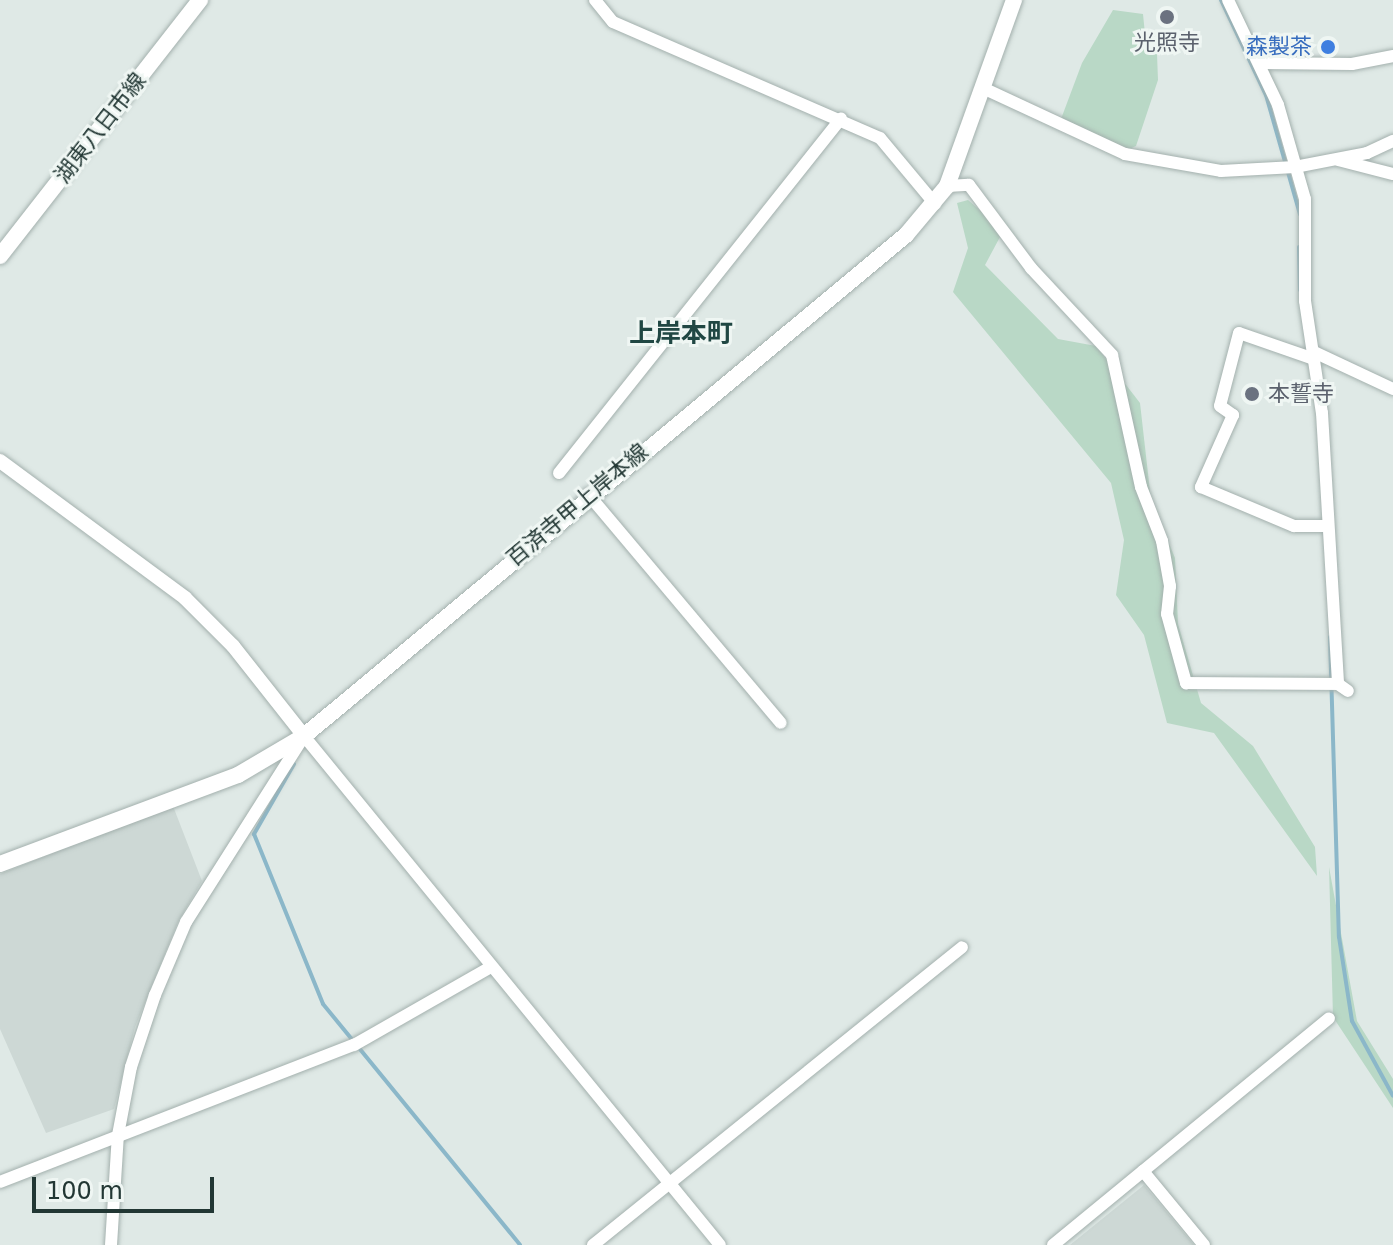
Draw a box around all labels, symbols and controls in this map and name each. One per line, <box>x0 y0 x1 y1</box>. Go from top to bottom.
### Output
marker: 光照寺 <box>1158 8 1176 26</box>
place label: 光照寺 <box>1134 30 1200 56</box>
place label: 森製茶 <box>1246 34 1312 60</box>
marker: 森製茶 <box>1319 38 1337 56</box>
street label: 湖東八日市線 <box>49 68 151 188</box>
district label: 上岸本町 <box>629 318 733 350</box>
place label: 本誓寺 <box>1268 381 1334 407</box>
marker: 本誓寺 <box>1243 385 1261 403</box>
street label: 百済寺甲上岸本線 <box>501 438 653 572</box>
scale bar <box>36 1161 218 1211</box>
text: 100 m <box>46 1177 123 1205</box>

